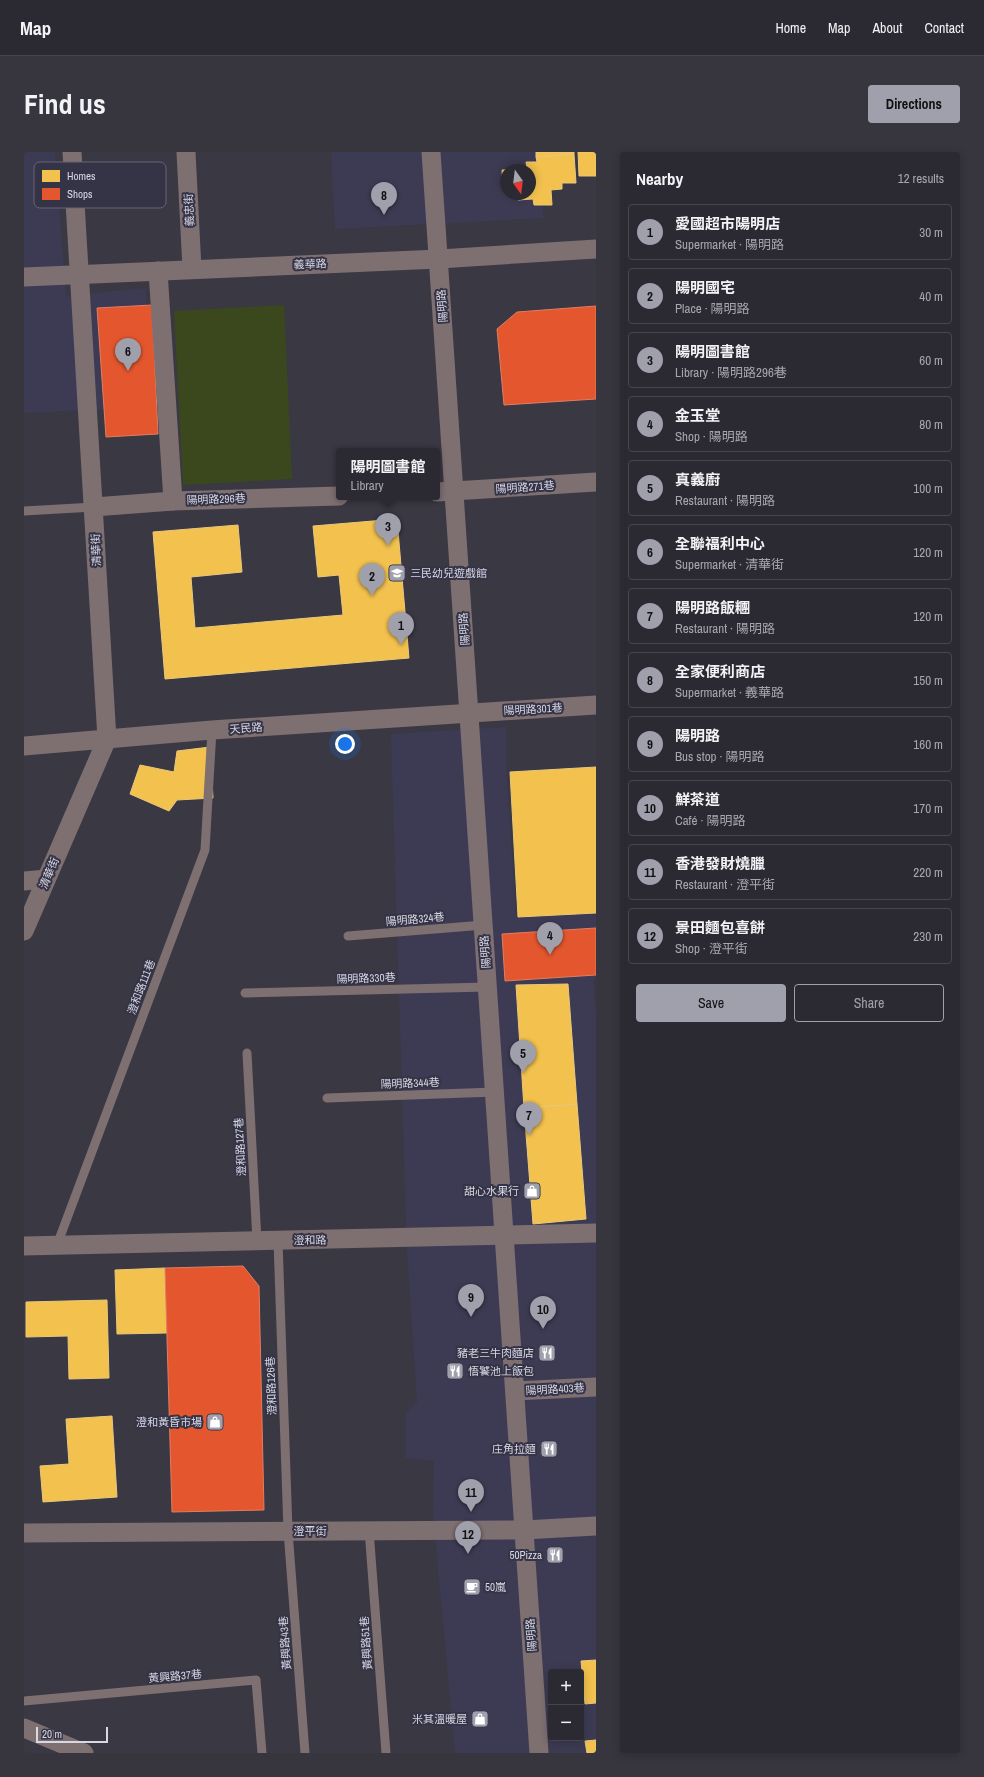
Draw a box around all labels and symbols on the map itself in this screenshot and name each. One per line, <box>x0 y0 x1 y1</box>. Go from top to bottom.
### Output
legend <box>34 162 166 208</box>
north arrow <box>500 164 536 200</box>
text: Homes <box>67 169 96 183</box>
pin: 8 <box>371 182 397 215</box>
text: Shops <box>67 187 93 201</box>
street label: 義忠街 <box>181 193 197 227</box>
street label: 義華路 <box>293 256 327 272</box>
street label: 陽明路 <box>434 289 450 323</box>
pin: 6 <box>115 338 141 371</box>
street label: 陽明路271巷 <box>495 478 555 496</box>
street label: 陽明路296巷 <box>186 491 246 507</box>
pin: 3 <box>375 513 401 546</box>
street label: 清華街 <box>88 533 104 567</box>
pin: 2 <box>359 563 385 596</box>
school or university icon: 三民幼兒遊戲館 <box>387 563 407 583</box>
place label: 三民幼兒遊戲館 <box>410 566 487 580</box>
pin: 1 <box>388 612 414 645</box>
street label: 陽明路 <box>456 612 472 646</box>
street label: 陽明路301巷 <box>503 700 563 718</box>
street label: 天民路 <box>229 720 263 736</box>
your location <box>335 734 355 754</box>
street label: 清華街 <box>36 855 62 891</box>
street label: 陽明路324巷 <box>385 909 445 929</box>
pin: 4 <box>537 922 563 955</box>
street label: 陽明路 <box>477 935 493 969</box>
street label: 澄和路111巷 <box>124 958 158 1016</box>
street label: 陽明路330巷 <box>336 970 396 986</box>
pin: 5 <box>510 1040 536 1073</box>
street label: 陽明路344巷 <box>380 1075 440 1091</box>
pin: 7 <box>516 1102 542 1135</box>
street label: 澄和路127巷 <box>231 1117 249 1177</box>
shop icon: 甜心水果行 <box>522 1181 542 1201</box>
place label: 甜心水果行 <box>464 1184 519 1198</box>
street label: 澄和路 <box>293 1233 327 1247</box>
pin: 9 <box>458 1284 484 1317</box>
pin: 10 <box>530 1296 556 1329</box>
restaurant icon: 豬老三牛肉麵店 <box>537 1343 557 1363</box>
place label: 豬老三牛肉麵店 <box>457 1346 534 1360</box>
street label: 澄和路126巷 <box>263 1356 279 1416</box>
restaurant icon: 悟饕池上飯包 <box>445 1361 465 1381</box>
place label: 悟饕池上飯包 <box>468 1364 534 1378</box>
street label: 陽明路403巷 <box>525 1380 585 1398</box>
shop icon: 澄和黃昏市場 <box>205 1412 225 1432</box>
place label: 澄和黃昏市場 <box>136 1415 202 1429</box>
restaurant icon: 庄角拉麵 <box>539 1439 559 1459</box>
place label: 庄角拉麵 <box>492 1442 536 1456</box>
pin: 11 <box>458 1479 484 1512</box>
pin: 12 <box>455 1521 481 1554</box>
street label: 澄平街 <box>294 1524 327 1538</box>
restaurant icon: 50Pizza <box>545 1545 565 1565</box>
place label: 50Pizza <box>509 1548 542 1562</box>
cafe icon: 50嵐 <box>462 1577 482 1597</box>
place label: 50嵐 <box>485 1580 506 1594</box>
street label: 黃興路43巷 <box>276 1616 294 1670</box>
street label: 黃興路51巷 <box>357 1616 375 1670</box>
street label: 陽明路 <box>523 1618 539 1652</box>
street label: 黃興路37巷 <box>147 1667 203 1685</box>
shop icon: 米其溫暖屋 <box>470 1709 490 1729</box>
place label: 米其溫暖屋 <box>412 1712 467 1726</box>
scale bar <box>36 1725 108 1744</box>

